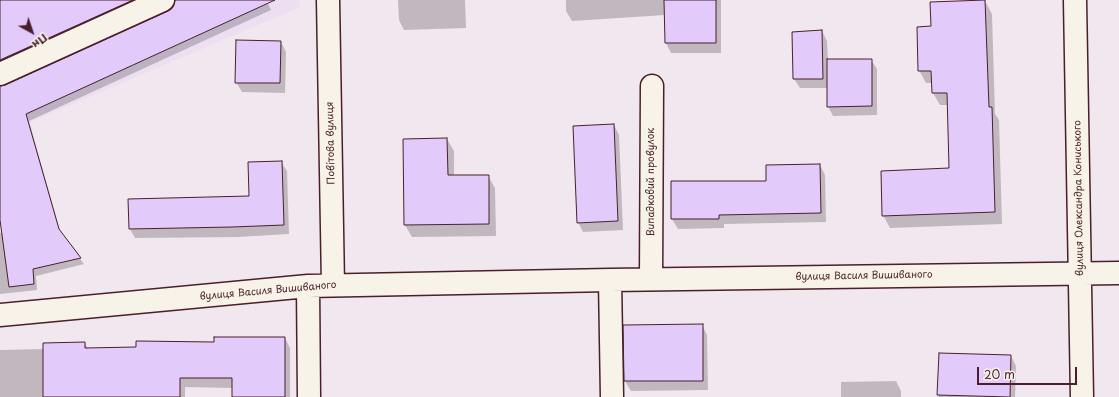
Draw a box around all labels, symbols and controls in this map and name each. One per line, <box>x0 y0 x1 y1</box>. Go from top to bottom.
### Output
north arrow <box>12 12 52 52</box>
text: Пн <box>28 30 52 53</box>
street label: Повітова вулиця <box>324 101 338 185</box>
street label: вулиця Олександра Кониського <box>1072 120 1086 276</box>
street label: Випадковий провулок <box>645 128 657 236</box>
street label: вулиця Василя Вишиваного <box>795 269 933 283</box>
street label: вулиця Василя Вишиваного <box>199 279 337 303</box>
scale bar <box>979 359 1079 385</box>
text: 20 m <box>984 365 1015 383</box>

